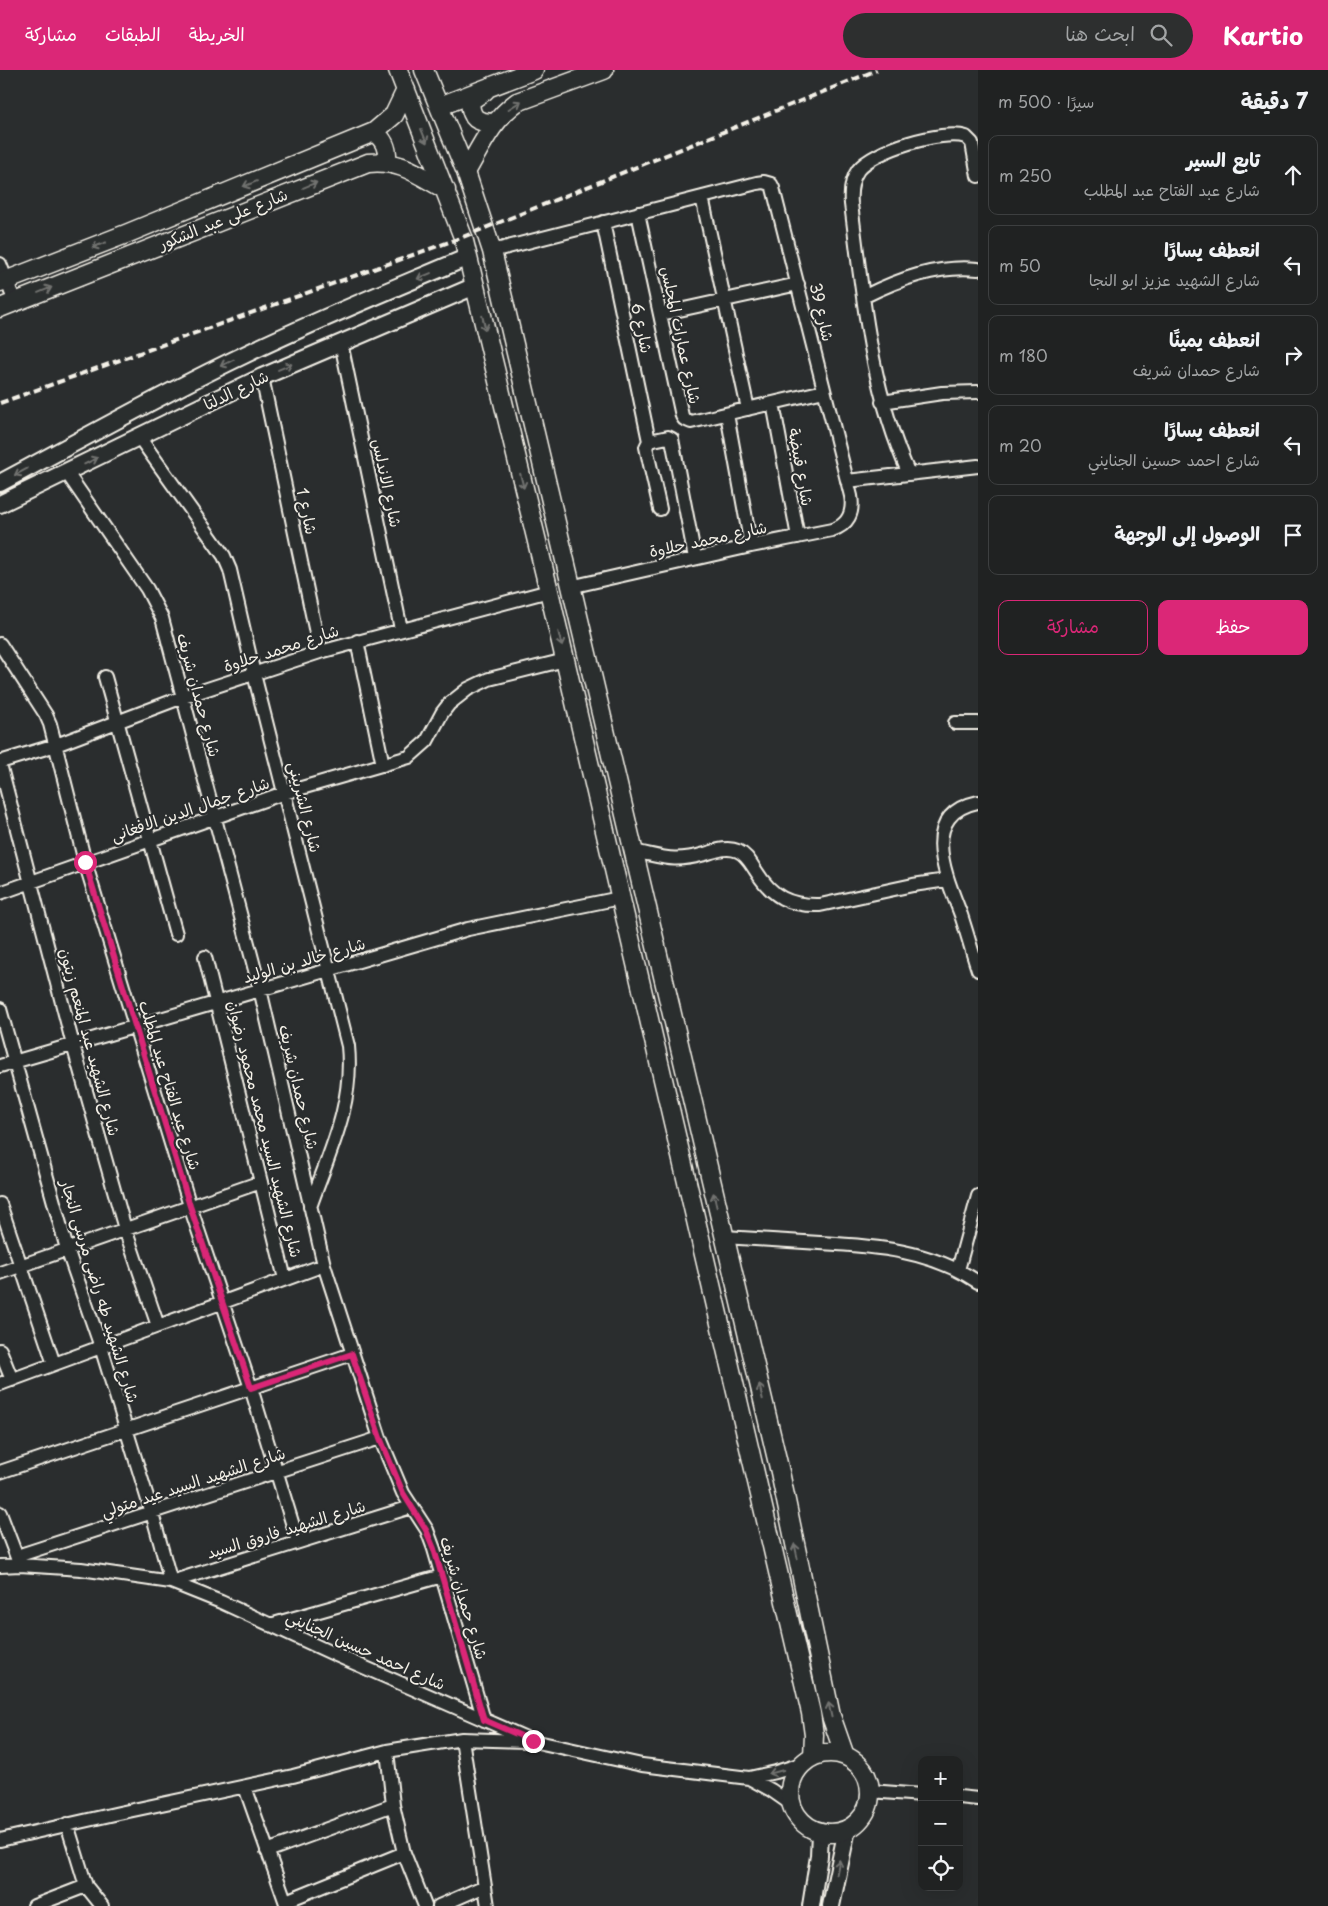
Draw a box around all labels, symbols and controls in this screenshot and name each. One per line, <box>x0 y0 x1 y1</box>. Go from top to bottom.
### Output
search box <box>843 13 1193 58</box>
text: Kartio <box>1223 17 1303 53</box>
text: ابحث هنا <box>1065 19 1135 47</box>
text: مشاركة <box>25 20 77 47</box>
text: الطبقات <box>105 20 161 47</box>
text: الخريطة <box>189 20 245 47</box>
icon: search <box>1147 21 1175 49</box>
text: 7 دقيقة <box>1241 84 1308 116</box>
text: سيرًا · 500 m <box>998 89 1094 113</box>
one-way arrow <box>507 99 521 109</box>
one-way arrow <box>420 127 429 143</box>
text: تابع السير <box>1186 145 1260 173</box>
icon: ahead <box>1279 161 1307 189</box>
text: 250 m <box>999 163 1052 187</box>
text: شارع عبد الفتاح عبد المطلب <box>1084 177 1260 201</box>
one-way arrow <box>243 179 258 189</box>
one-way arrow <box>302 180 317 189</box>
street label: شارع على عبد الشكور <box>153 181 291 257</box>
text: انعطف يسارًا <box>1164 235 1260 263</box>
one-way arrow <box>92 241 107 250</box>
icon: left <box>1279 251 1307 279</box>
text: 50 m <box>999 253 1041 277</box>
street label: شارع عمارات المجلس <box>655 264 708 406</box>
text: شارع الشهيد عزيز ابو النجا <box>1089 267 1260 291</box>
one-way arrow <box>416 273 431 282</box>
street label: شارع 39 <box>804 280 841 344</box>
one-way arrow <box>37 285 52 294</box>
street label: شارع 6 <box>625 300 660 355</box>
one-way arrow <box>480 315 489 331</box>
text: انعطف يمينًا <box>1169 325 1260 353</box>
icon: right <box>1279 341 1307 369</box>
text: 180 m <box>999 343 1048 367</box>
text: شارع حمدان شريف <box>1133 357 1260 381</box>
one-way arrow <box>220 359 235 368</box>
one-way arrow <box>277 362 292 372</box>
street label: شارع الدلتا <box>199 363 273 416</box>
text: انعطف يسارًا <box>1164 415 1260 443</box>
street label: شارع قبيضة <box>782 426 821 508</box>
icon: left <box>1279 431 1307 459</box>
text: 20 m <box>999 433 1042 457</box>
street label: شارع الاندلس <box>366 436 409 530</box>
text: شارع احمد حسين الجنايني <box>1088 447 1260 471</box>
one-way arrow <box>84 456 99 466</box>
one-way arrow <box>14 467 29 477</box>
one-way arrow <box>518 473 527 489</box>
street label: شارع 1 <box>290 485 325 536</box>
street label: شارع محمد حلاوة <box>647 514 769 563</box>
text: الوصول إلى الوجهة <box>1114 519 1260 547</box>
icon: arrive <box>1279 521 1307 549</box>
button: مشاركة <box>998 600 1148 655</box>
button: حفظ <box>1158 600 1308 655</box>
street label: شارع محمد حلاوة <box>220 617 342 678</box>
street label: شارع حمدان شريف <box>171 630 228 760</box>
one-way arrow <box>556 631 565 647</box>
street label: شارع الشربينى <box>282 759 329 855</box>
street label: شارع جمال الدين الافغانى <box>107 770 273 847</box>
route start <box>74 851 97 874</box>
street label: شارع خالد بن الوليد <box>240 930 368 989</box>
street label: شارع الشهيد عبد المنعم زيتون <box>52 945 128 1139</box>
street label: شارع عبد الفتاح عبد المطلب <box>133 997 208 1173</box>
street label: شارع الشهيد السيد محمد محمود رضوان <box>221 998 310 1260</box>
street label: شارع حمدان شريف <box>273 1022 326 1152</box>
street label: شارع الشهيد طه راضى مرسى النجار <box>54 1174 146 1406</box>
one-way arrow <box>710 1192 719 1208</box>
one-way arrow <box>756 1385 765 1401</box>
street label: شارع الشهيد السيد عيد متولي <box>97 1440 289 1526</box>
street label: شارع الشهيد فاروق السيد <box>203 1492 368 1565</box>
street label: شارع حمدان شريف <box>434 1533 495 1662</box>
one-way arrow <box>791 1543 801 1559</box>
street label: شارع احمد حسين الجنايني <box>281 1603 450 1699</box>
one-way arrow <box>824 1702 834 1718</box>
route end <box>522 1730 545 1753</box>
map controls <box>918 1756 963 1891</box>
button: + <box>918 1756 963 1801</box>
one-way arrow <box>768 1768 784 1777</box>
button: − <box>918 1801 963 1846</box>
button: locate <box>918 1846 963 1891</box>
one-way arrow <box>834 1860 844 1876</box>

